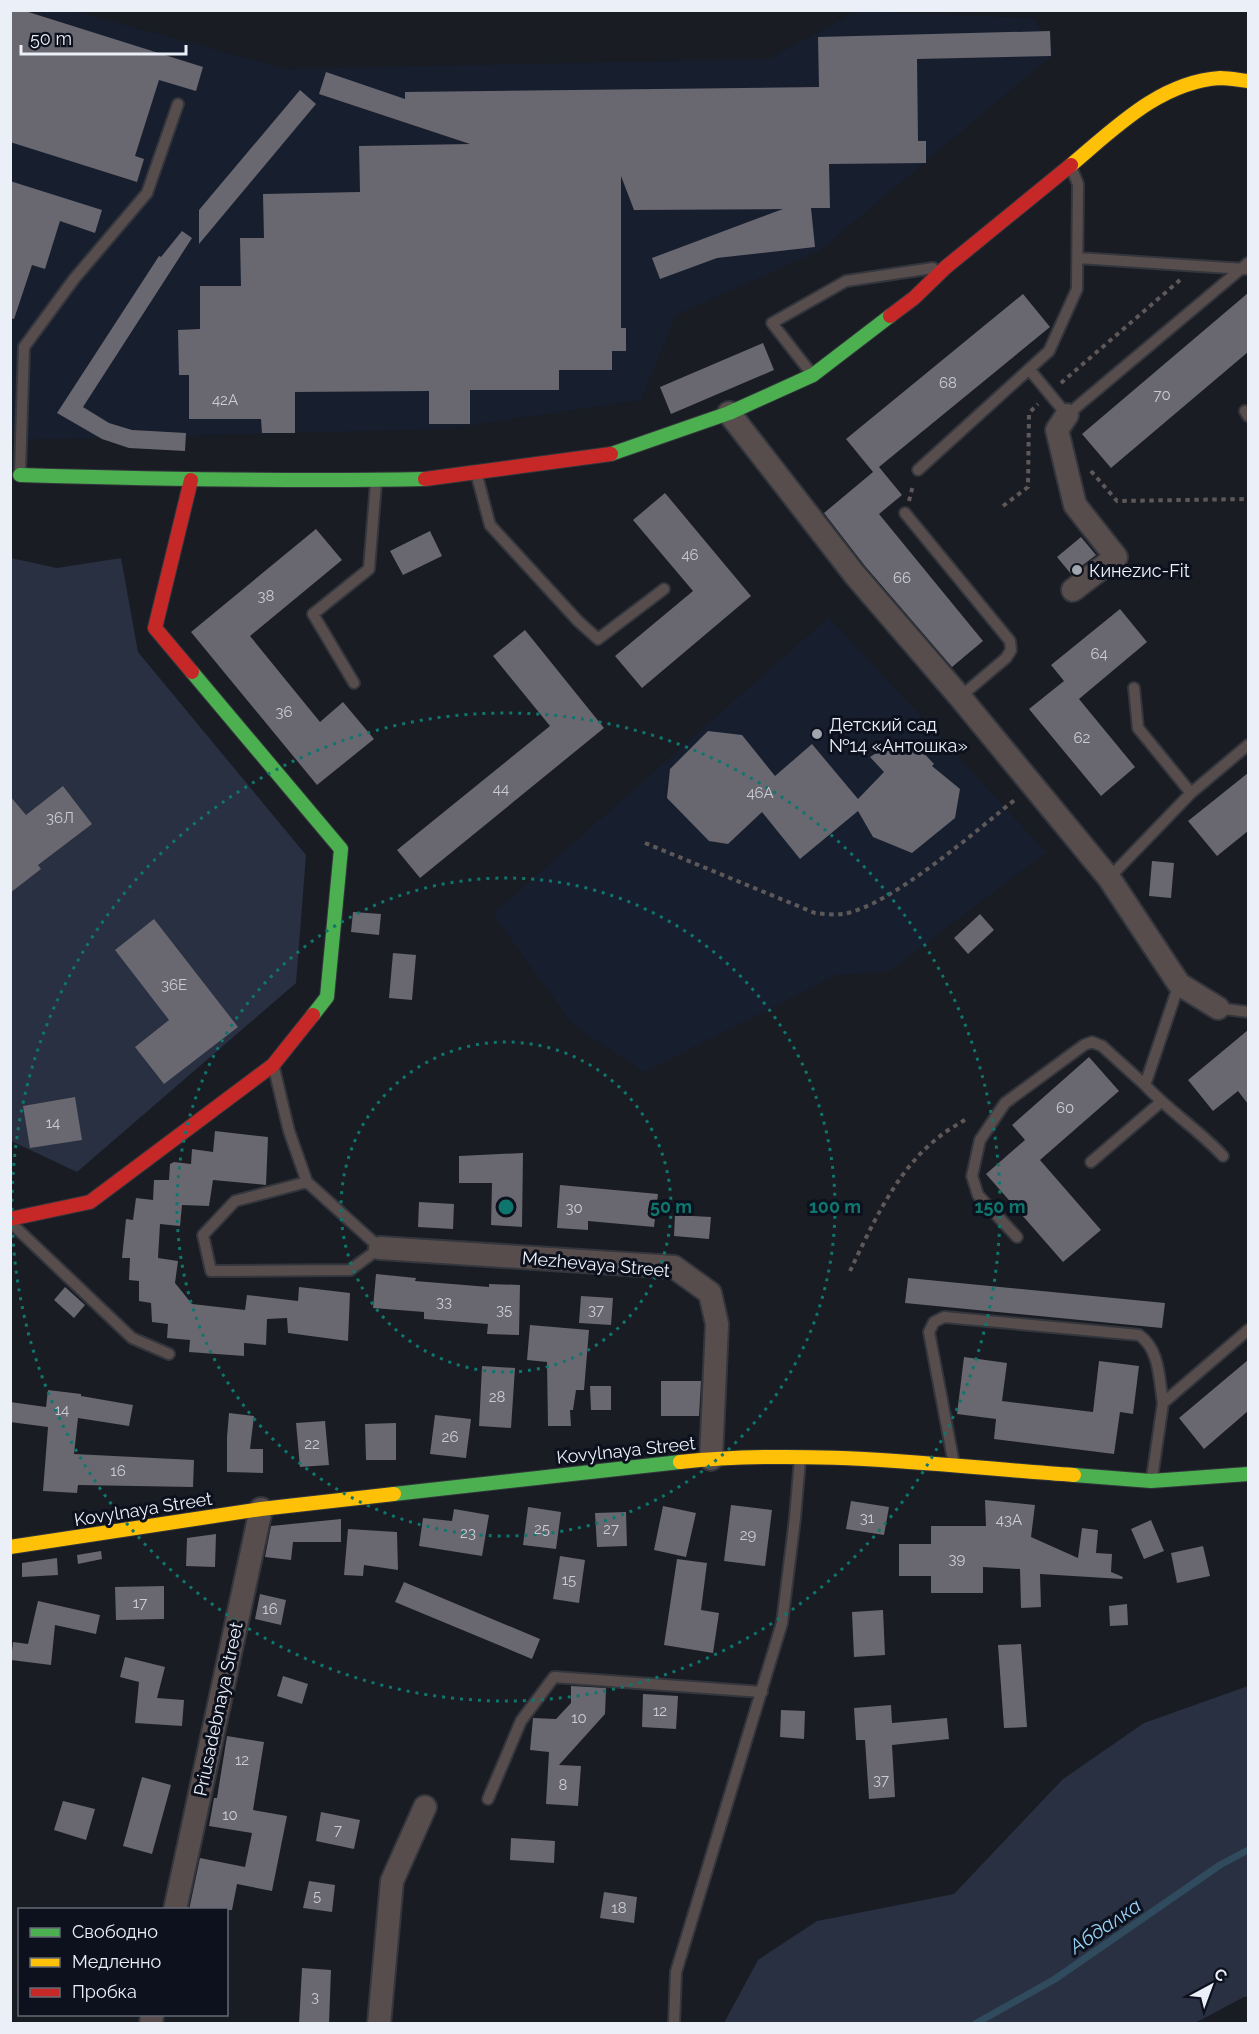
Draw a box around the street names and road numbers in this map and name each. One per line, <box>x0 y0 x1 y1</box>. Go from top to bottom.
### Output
street label: Mezhevaya Street <box>521 1247 671 1281</box>
street label: Kovylnaya Street <box>556 1432 696 1468</box>
street label: Kovylnaya Street <box>72 1488 214 1530</box>
street label: Priusadebnaya Street <box>189 1620 247 1798</box>

